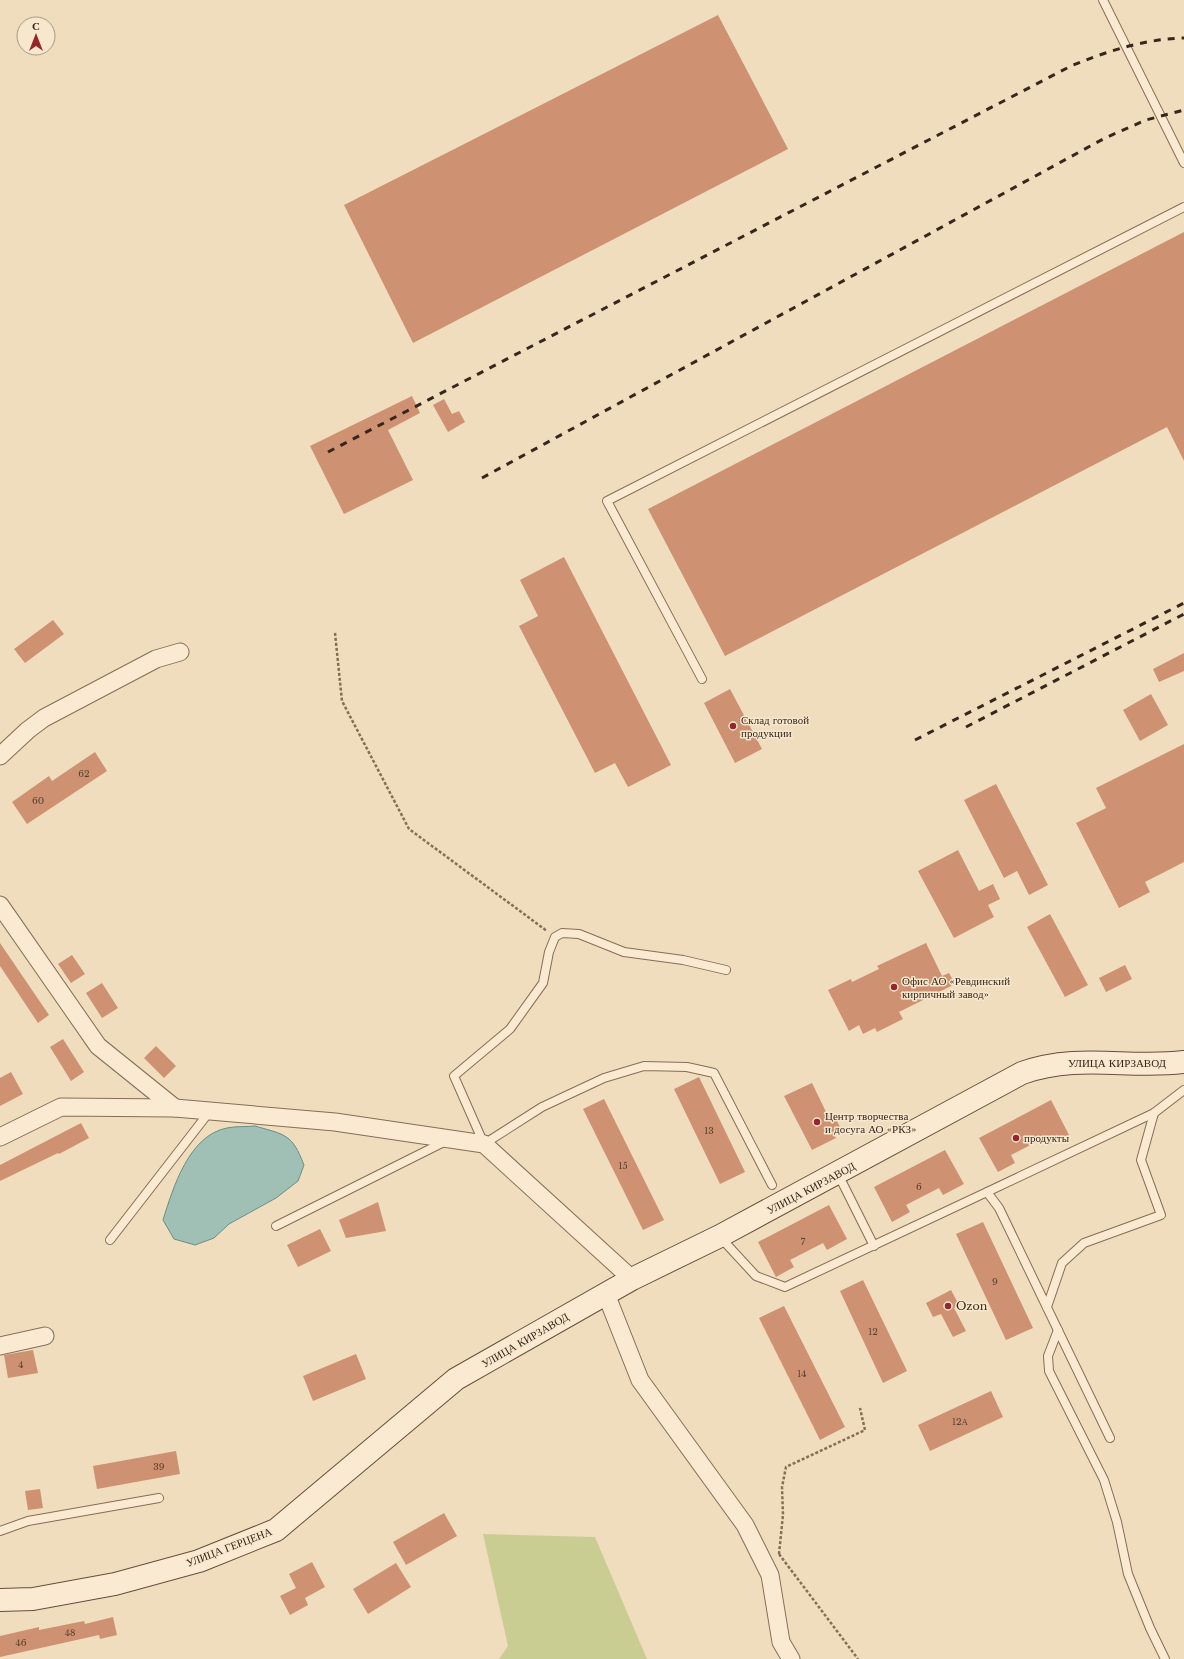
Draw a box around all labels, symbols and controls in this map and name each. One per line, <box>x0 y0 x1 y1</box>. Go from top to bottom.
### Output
north arrow <box>16 16 56 56</box>
text: С <box>32 19 40 33</box>
place label: Склад готовой продукции <box>741 713 809 740</box>
marker: Склад готовой продукции <box>728 721 738 731</box>
house number: 62 <box>78 768 90 779</box>
house number: 60 <box>32 795 44 806</box>
place label: Офис АО «Ревдинский кирпичный завод» <box>902 974 1010 1001</box>
marker: Офис АО «Ревдинский кирпичный завод» <box>889 982 899 992</box>
street label: УЛИЦА КИРЗАВОД <box>1068 1056 1167 1070</box>
place label: Центр творчества и досуга АО «РКЗ» <box>825 1109 916 1136</box>
marker: Центр творчества и досуга АО «РКЗ» <box>812 1117 822 1127</box>
house number: 13 <box>704 1125 714 1136</box>
place label: продукты <box>1024 1131 1070 1145</box>
marker: продукты <box>1011 1133 1021 1143</box>
street label: УЛИЦА КИРЗАВОД <box>764 1159 858 1217</box>
house number: 15 <box>618 1160 628 1171</box>
house number: 6 <box>916 1181 922 1192</box>
house number: 7 <box>801 1236 806 1247</box>
house number: 9 <box>992 1276 998 1287</box>
place label: Ozon <box>956 1299 988 1313</box>
marker: Ozon <box>943 1301 953 1311</box>
street label: УЛИЦА КИРЗАВОД <box>479 1309 571 1371</box>
house number: 12 <box>868 1326 878 1337</box>
house number: 4 <box>18 1359 24 1370</box>
house number: 14 <box>797 1368 807 1379</box>
house number: 12А <box>952 1416 969 1427</box>
house number: 39 <box>153 1461 165 1472</box>
street label: УЛИЦА ГЕРЦЕНА <box>184 1524 274 1570</box>
house number: 48 <box>65 1627 75 1638</box>
house number: 46 <box>15 1637 27 1648</box>

